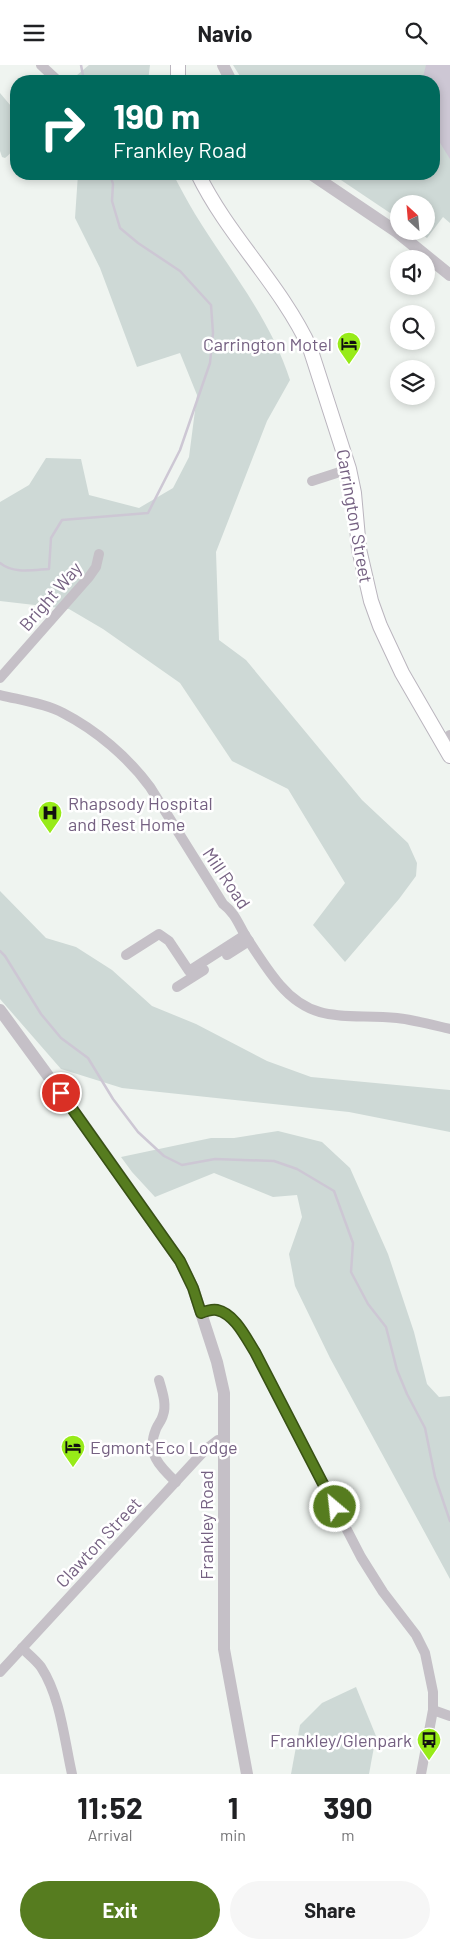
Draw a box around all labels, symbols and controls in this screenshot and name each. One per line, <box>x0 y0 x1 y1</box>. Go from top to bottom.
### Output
icon: menu <box>20 19 48 47</box>
icon: search <box>402 19 430 47</box>
text: Navio <box>197 20 253 46</box>
text: 190 m <box>113 94 200 136</box>
icon: right <box>30 95 95 160</box>
text: Frankley Road <box>113 136 247 162</box>
north arrow <box>390 195 435 240</box>
map controls <box>390 195 435 405</box>
button: sound <box>390 250 435 295</box>
button: search <box>390 305 435 350</box>
hotel icon: Carrington Motel <box>336 331 362 365</box>
place label: Carrington Motel <box>203 333 332 355</box>
button: layers <box>390 360 435 405</box>
street label: Carrington Street <box>332 447 378 585</box>
street label: Bright Way <box>14 557 86 635</box>
place label: Rhapsody Hospital and Rest Home <box>68 792 213 835</box>
hospital icon: Rhapsody Hospital and Rest Home <box>37 800 63 834</box>
street label: Mill Road <box>199 843 255 913</box>
pin <box>40 1072 82 1114</box>
icon: arrive <box>47 1079 75 1107</box>
hotel icon: Egmont Eco Lodge <box>60 1434 86 1468</box>
place label: Egmont Eco Lodge <box>90 1436 238 1458</box>
street label: Frankley Road <box>195 1470 217 1580</box>
position arrow <box>308 1480 360 1532</box>
street label: Clawton Street <box>51 1492 145 1592</box>
bus stop icon: Frankley/Glenpark <box>416 1727 442 1761</box>
place label: Frankley/Glenpark <box>270 1729 412 1751</box>
text: 11:52 <box>77 1789 143 1825</box>
text: 1 <box>228 1789 238 1825</box>
text: 390 <box>323 1789 373 1825</box>
text: Arrival <box>88 1825 132 1844</box>
text: min <box>220 1825 246 1844</box>
text: m <box>341 1825 355 1844</box>
button: Exit <box>20 1881 220 1939</box>
button: Share <box>230 1881 430 1939</box>

